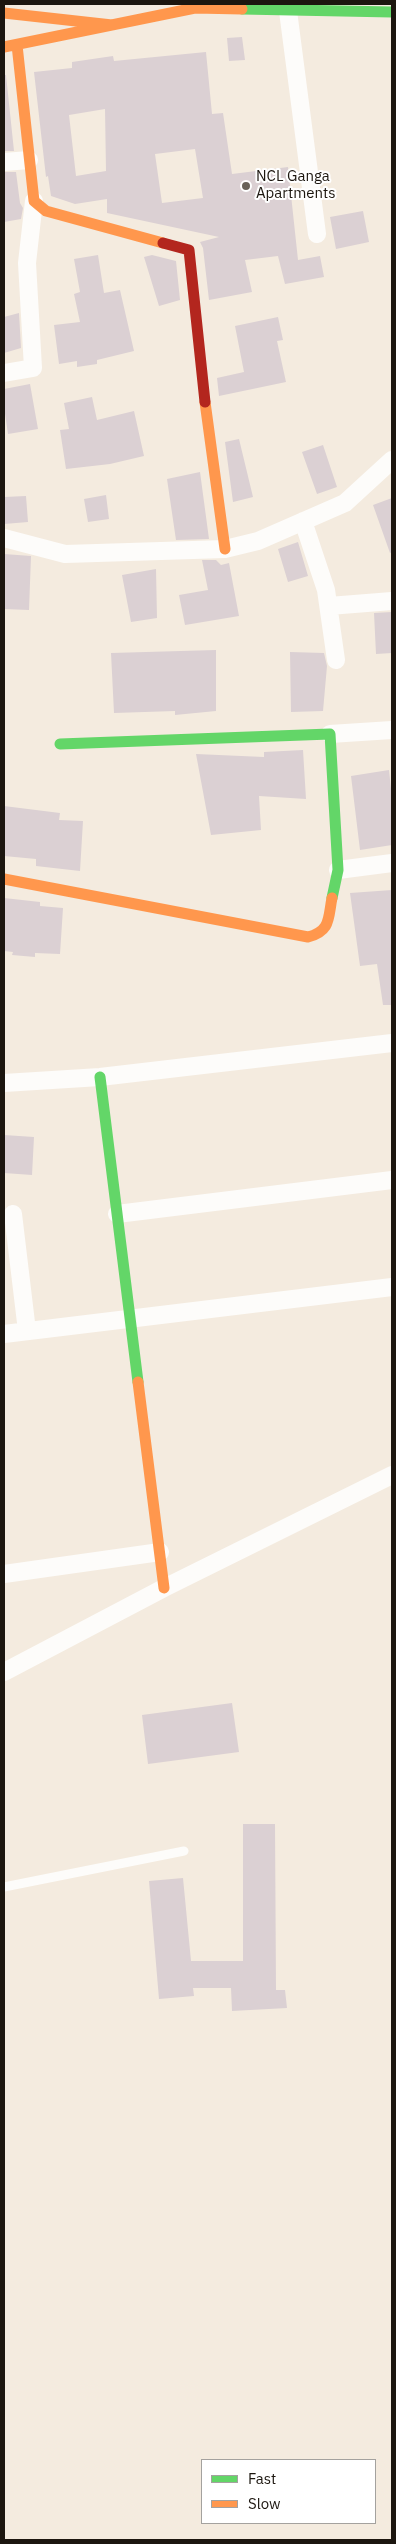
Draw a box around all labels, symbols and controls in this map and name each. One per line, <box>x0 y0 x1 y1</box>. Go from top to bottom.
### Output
place label: NCL Ganga Apartments <box>256 168 336 203</box>
marker: NCL Ganga Apartments <box>240 180 252 192</box>
legend <box>201 2459 376 2524</box>
text: Fast <box>248 2469 276 2488</box>
text: Slow <box>248 2494 281 2513</box>

